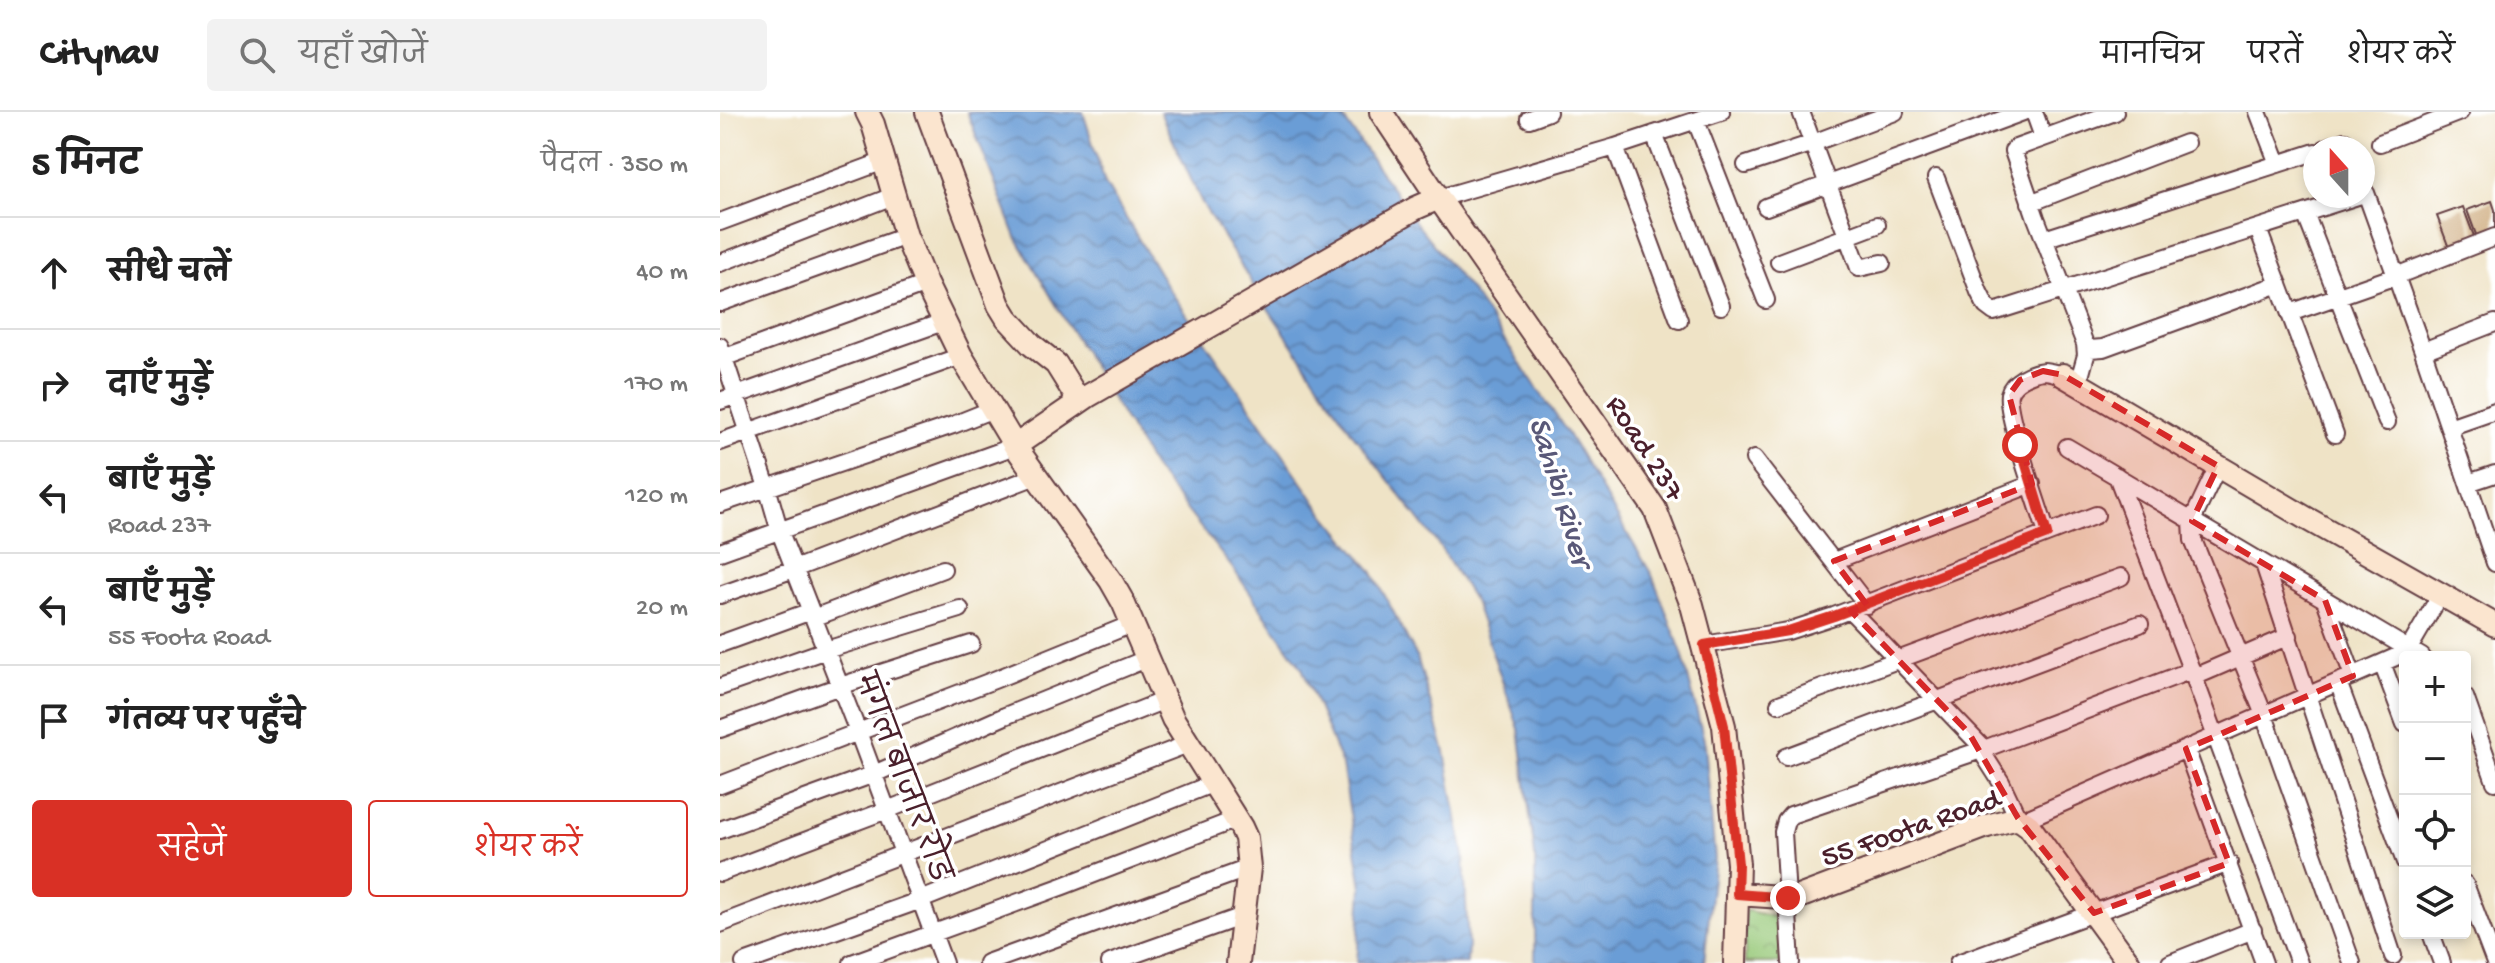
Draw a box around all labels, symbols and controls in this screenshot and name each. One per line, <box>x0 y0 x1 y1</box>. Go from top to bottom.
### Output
search box <box>207 19 767 91</box>
text: Citynav <box>40 33 159 77</box>
icon: search <box>235 33 279 77</box>
text: यहाँ खोजें <box>299 40 427 75</box>
text: मानचित्र <box>2101 41 2204 74</box>
text: परतें <box>2248 41 2303 74</box>
text: शेयर करें <box>2347 41 2455 74</box>
north arrow <box>2303 136 2375 208</box>
text: 5 मिनट <box>32 147 140 187</box>
text: पैदल · 350 m <box>541 151 688 182</box>
icon: ahead <box>32 251 76 295</box>
text: सीधे चलें <box>108 258 230 293</box>
text: 40 m <box>636 258 688 289</box>
icon: right <box>32 363 76 407</box>
text: दाएँ मुड़ें <box>108 370 212 405</box>
text: 170 m <box>625 370 688 401</box>
street label: Road 237 <box>1596 390 1691 510</box>
water label: Sahibi River <box>1518 413 1601 577</box>
route start <box>2002 427 2038 463</box>
text: बाएँ मुड़ें <box>108 466 213 501</box>
icon: left <box>32 475 76 519</box>
text: 120 m <box>625 482 688 513</box>
text: Road 237 <box>108 512 211 543</box>
text: बाएँ मुड़ें <box>108 578 213 613</box>
icon: left <box>32 587 76 631</box>
text: 20 m <box>636 594 688 625</box>
text: 55 Foota Road <box>108 624 270 655</box>
map controls <box>2399 651 2471 939</box>
button: + <box>2399 651 2471 723</box>
street label: मंगल बाजार रोड <box>843 664 966 889</box>
icon: arrive <box>32 699 76 743</box>
text: गंतव्य पर पहुँचे <box>108 706 305 741</box>
button: − <box>2399 723 2471 795</box>
street label: 55 Foota Road <box>1818 783 2008 877</box>
button: locate <box>2399 795 2471 867</box>
button: सहेजें <box>32 800 352 897</box>
button: शेयर करें <box>368 800 688 897</box>
button: layers <box>2399 867 2471 939</box>
route end <box>1770 880 1806 916</box>

